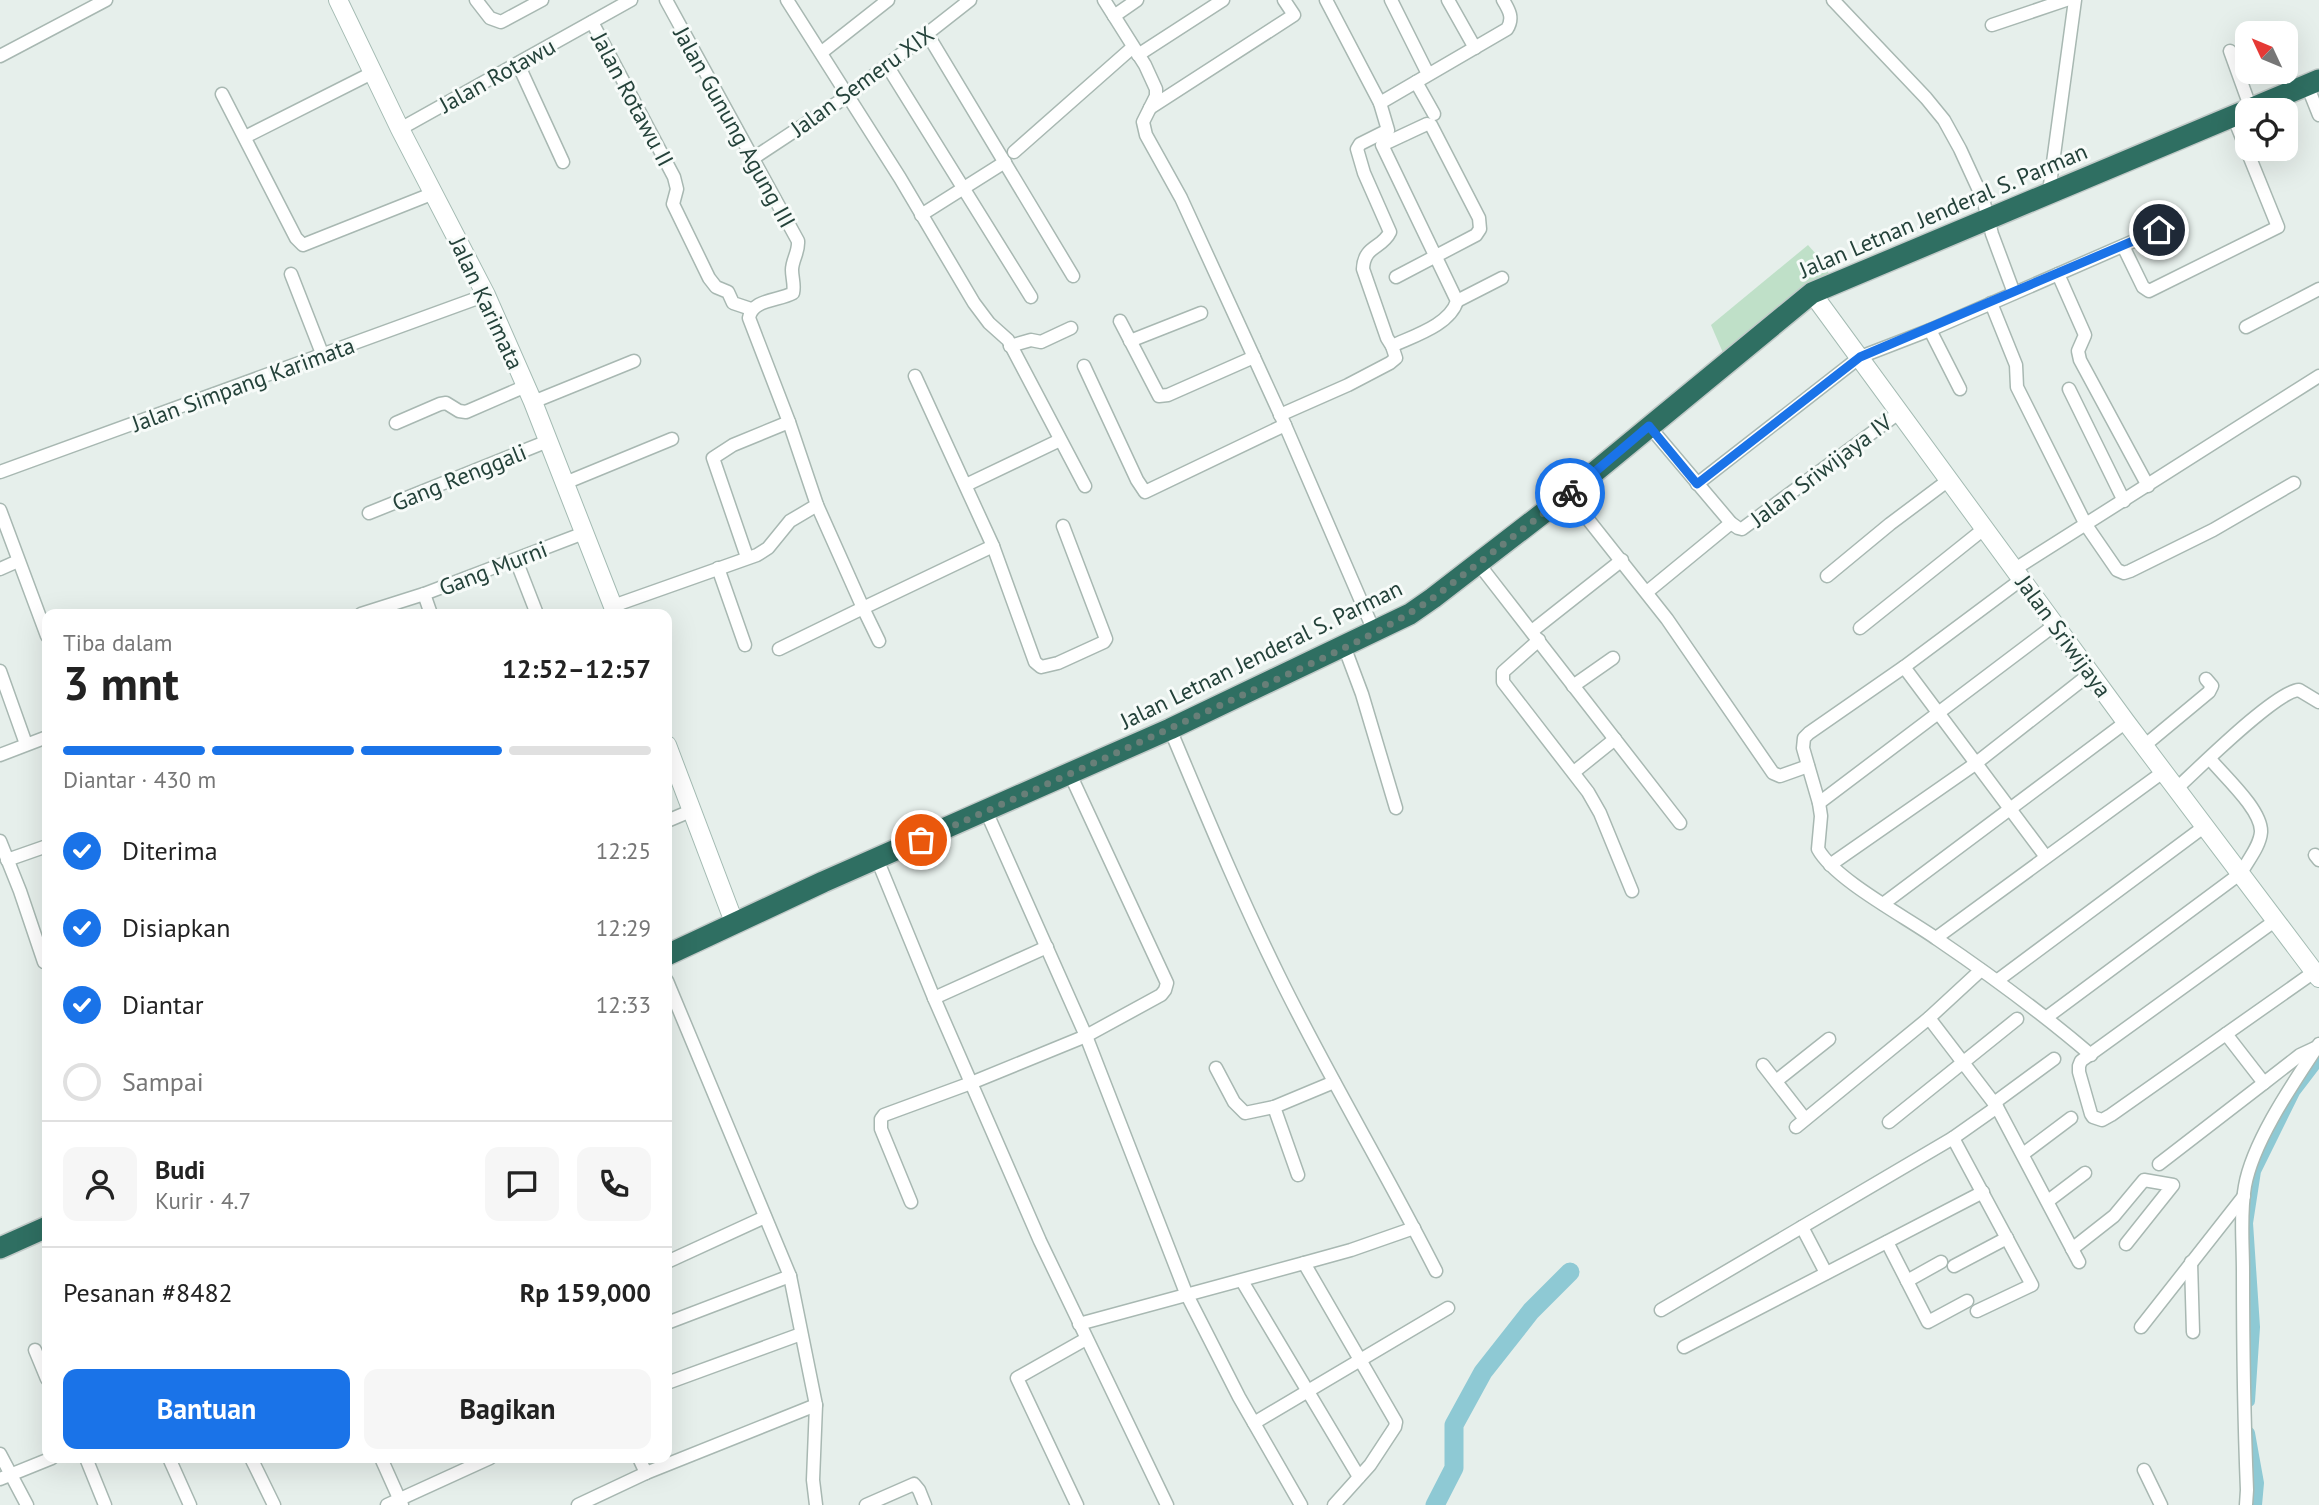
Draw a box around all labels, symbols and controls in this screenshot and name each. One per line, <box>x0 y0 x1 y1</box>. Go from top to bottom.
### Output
street label: Jalan Semeru XIX <box>784 19 939 143</box>
street label: Jalan Gunung Agung III <box>667 20 802 233</box>
north arrow <box>2235 21 2298 84</box>
map controls <box>2235 21 2298 161</box>
street label: Jalan Rotawu II <box>585 26 681 171</box>
street label: Jalan Rotawu <box>433 31 560 119</box>
button: locate <box>2235 98 2298 161</box>
street label: Jalan Letnan Jenderal S. Parman <box>1794 136 2091 284</box>
pin <box>2129 200 2189 260</box>
icon: home <box>2140 211 2178 249</box>
street label: Jalan Karimata <box>443 231 530 374</box>
street label: Jalan Simpang Karimata <box>127 330 358 438</box>
street label: Jalan Sriwijaya IV <box>1744 407 1898 533</box>
street label: Gang Renggali <box>388 437 530 517</box>
courier <box>1535 458 1605 528</box>
icon: bike <box>1551 474 1589 512</box>
street label: Gang Murni <box>435 534 551 602</box>
street label: Jalan Sriwijaya <box>2009 568 2118 703</box>
street label: Jalan Letnan Jenderal S. Parman <box>1114 573 1407 735</box>
text: Tiba dalam <box>63 628 172 657</box>
text: 12:52–12:57 <box>502 652 651 685</box>
text: 3 mnt <box>63 653 179 713</box>
text: Diantar · 430 m <box>63 765 216 794</box>
pin <box>891 810 951 870</box>
icon: bag <box>902 821 940 859</box>
icon: check <box>63 832 101 870</box>
text: Diterima <box>122 834 218 867</box>
text: 12:25 <box>596 836 651 865</box>
icon: check <box>63 909 101 947</box>
text: Disiapkan <box>122 911 230 944</box>
text: 12:29 <box>596 913 651 942</box>
icon: check <box>63 986 101 1024</box>
text: Diantar <box>122 988 204 1021</box>
text: 12:33 <box>596 990 651 1019</box>
text: Sampai <box>122 1065 204 1098</box>
button: person <box>63 1147 137 1221</box>
button: chat <box>485 1147 559 1221</box>
button: phone <box>577 1147 651 1221</box>
text: Budi <box>155 1153 205 1186</box>
text: Kurir · 4.7 <box>155 1186 251 1215</box>
text: Pesanan #8482 <box>63 1276 233 1309</box>
text: Rp 159,000 <box>520 1276 651 1309</box>
button: Bantuan <box>63 1369 350 1449</box>
button: Bagikan <box>364 1369 651 1449</box>

